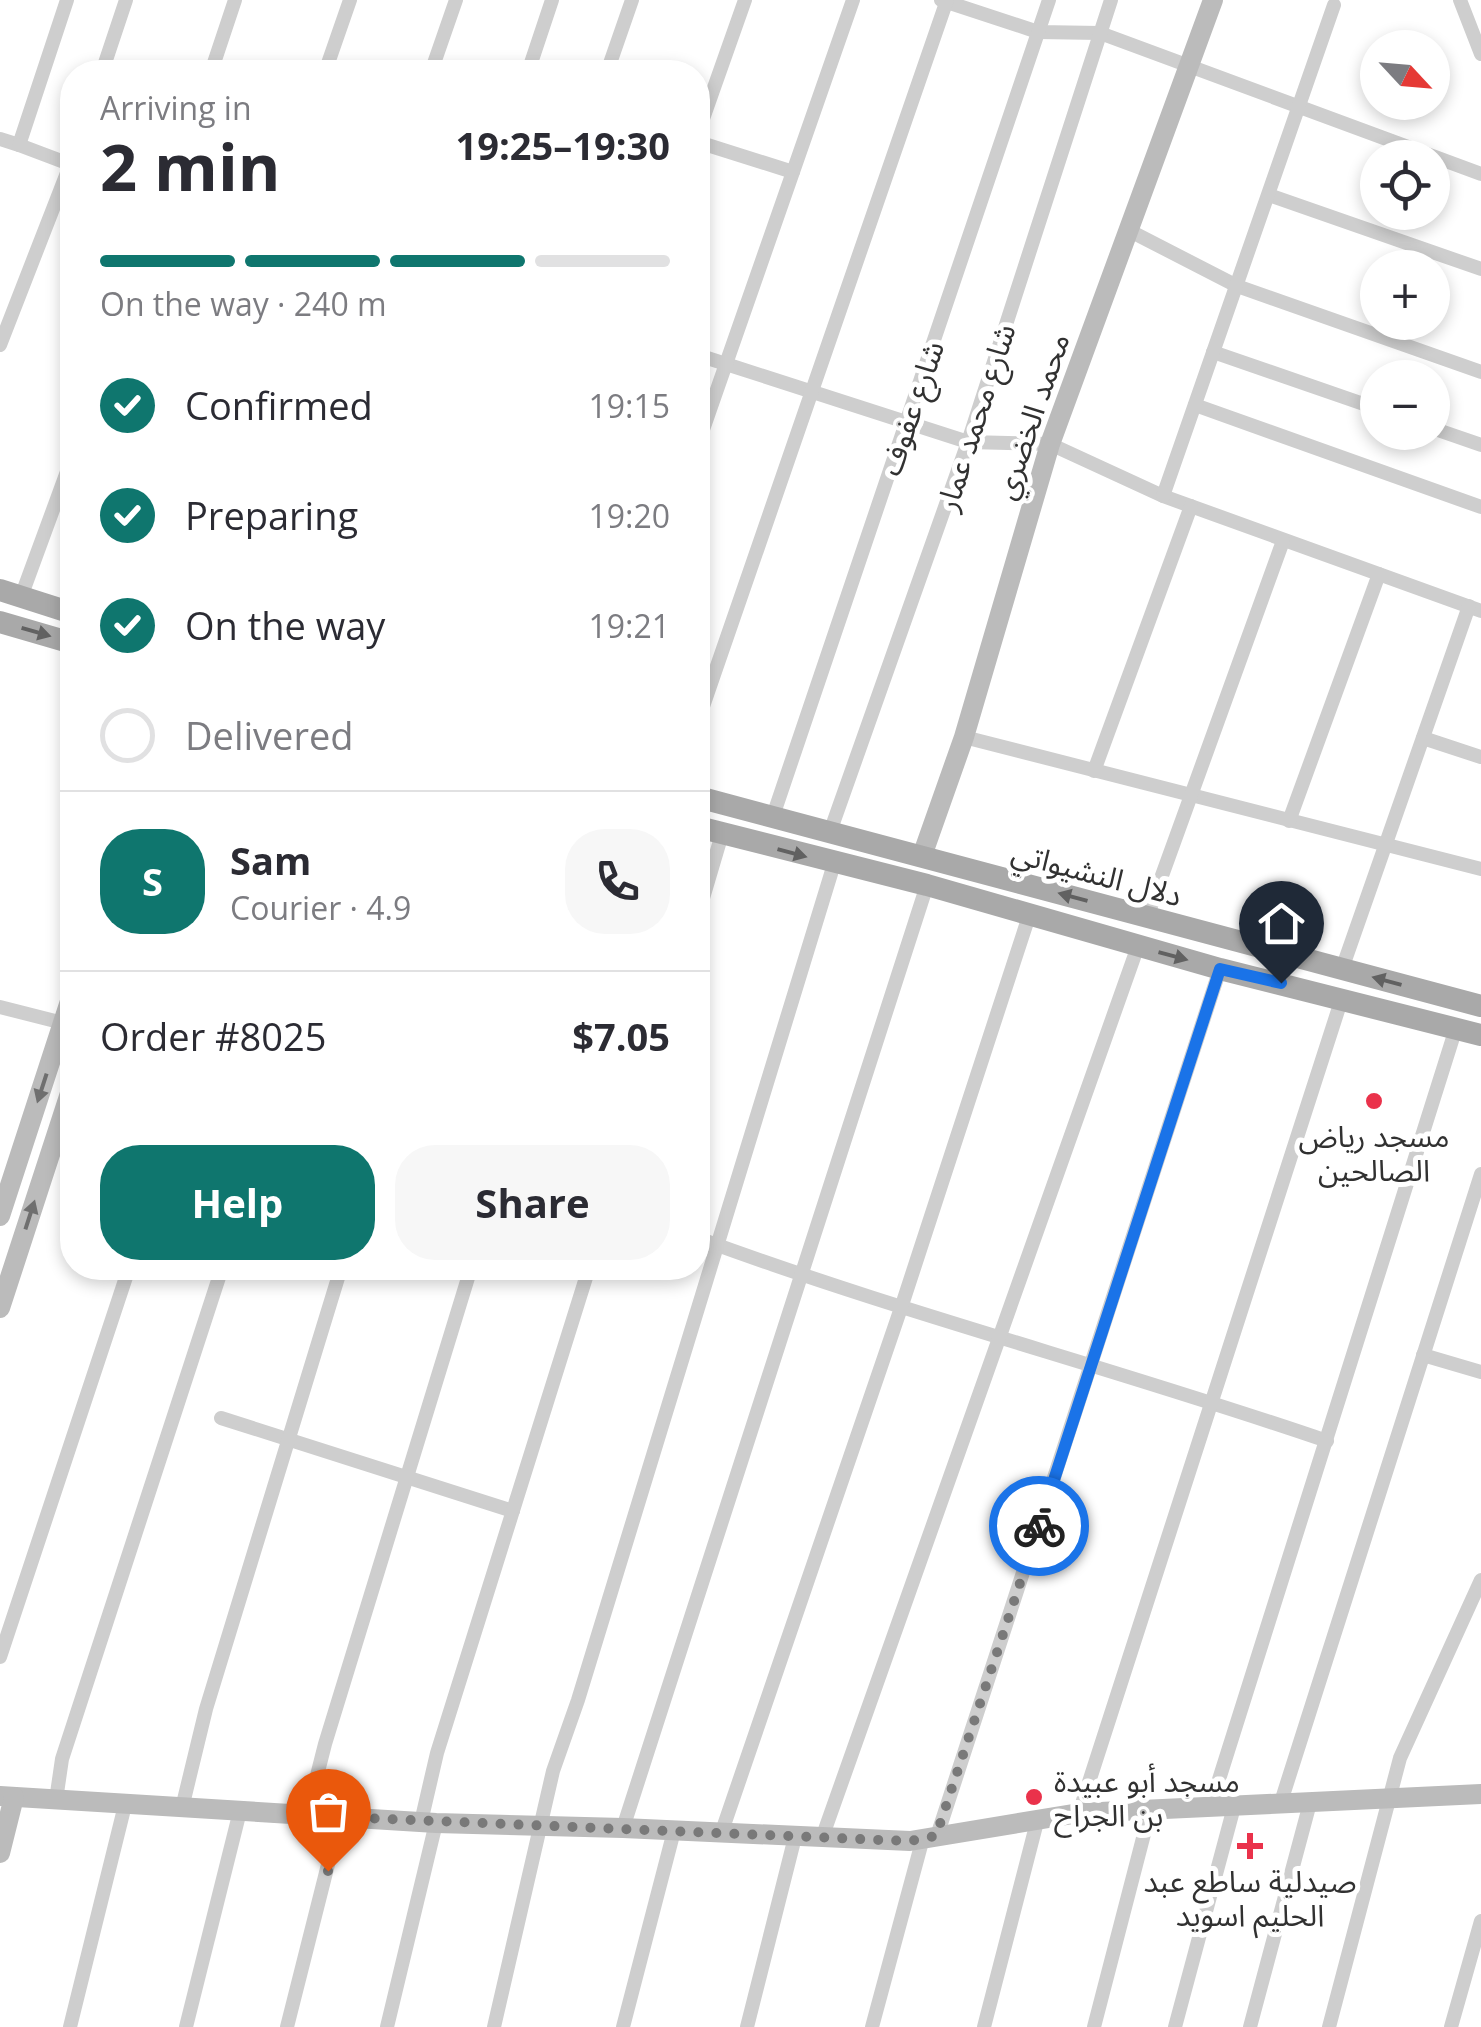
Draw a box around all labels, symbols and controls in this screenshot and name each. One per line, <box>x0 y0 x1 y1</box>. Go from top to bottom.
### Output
north arrow <box>1360 30 1450 120</box>
map controls <box>1360 30 1450 450</box>
text: Arriving in <box>100 86 252 129</box>
text: 19:25–19:30 <box>456 119 670 171</box>
text: 2 min <box>100 122 280 210</box>
button: locate <box>1360 140 1450 230</box>
button: + <box>1360 250 1450 340</box>
text: On the way · 240 m <box>100 282 387 325</box>
street label: شارع محمد عمار <box>925 318 1027 518</box>
street label: محمد الخضري <box>983 327 1082 506</box>
street label: شارع عفوف <box>869 335 956 482</box>
button: − <box>1360 360 1450 450</box>
icon: check <box>100 378 155 433</box>
text: Confirmed <box>185 379 373 431</box>
text: 19:15 <box>588 384 670 427</box>
icon: check <box>100 488 155 543</box>
text: Preparing <box>185 489 358 541</box>
text: 19:20 <box>588 494 670 537</box>
icon: check <box>100 598 155 653</box>
text: On the way <box>185 599 385 651</box>
text: 19:21 <box>588 604 670 647</box>
one-way arrow <box>21 625 52 640</box>
text: Delivered <box>185 709 354 761</box>
button: phone <box>565 829 670 934</box>
street label: دلال النشيواتي <box>1006 831 1187 919</box>
text: Sam <box>230 834 311 886</box>
one-way arrow <box>777 845 808 861</box>
text: S <box>142 855 163 907</box>
pin <box>1239 881 1324 984</box>
text: Courier · 4.9 <box>230 886 411 929</box>
one-way arrow <box>1057 889 1088 905</box>
icon: home <box>1254 896 1309 951</box>
one-way arrow <box>1158 948 1189 964</box>
one-way arrow <box>1371 972 1402 988</box>
text: Order #8025 <box>100 1010 327 1062</box>
text: $7.05 <box>572 1010 670 1062</box>
one-way arrow <box>34 1073 49 1103</box>
marker: مسجد رياض الصالحين <box>1363 1090 1385 1112</box>
place label: مسجد رياض الصالحين <box>1298 1115 1450 1190</box>
button: Help <box>100 1145 375 1260</box>
button: Share <box>395 1145 670 1260</box>
one-way arrow <box>24 1200 39 1230</box>
courier <box>989 1476 1089 1576</box>
icon: bike <box>1012 1499 1067 1554</box>
place label: مسجد أبو عبيدة بن الجراح <box>1054 1760 1240 1838</box>
pin <box>286 1769 371 1872</box>
icon: bag <box>301 1784 356 1839</box>
marker: مسجد أبو عبيدة بن الجراح <box>1023 1786 1045 1808</box>
marker: صيدلية ساطع عبد الحليم اسويد <box>1239 1835 1261 1857</box>
place label: صيدلية ساطع عبد الحليم اسويد <box>1143 1860 1357 1939</box>

